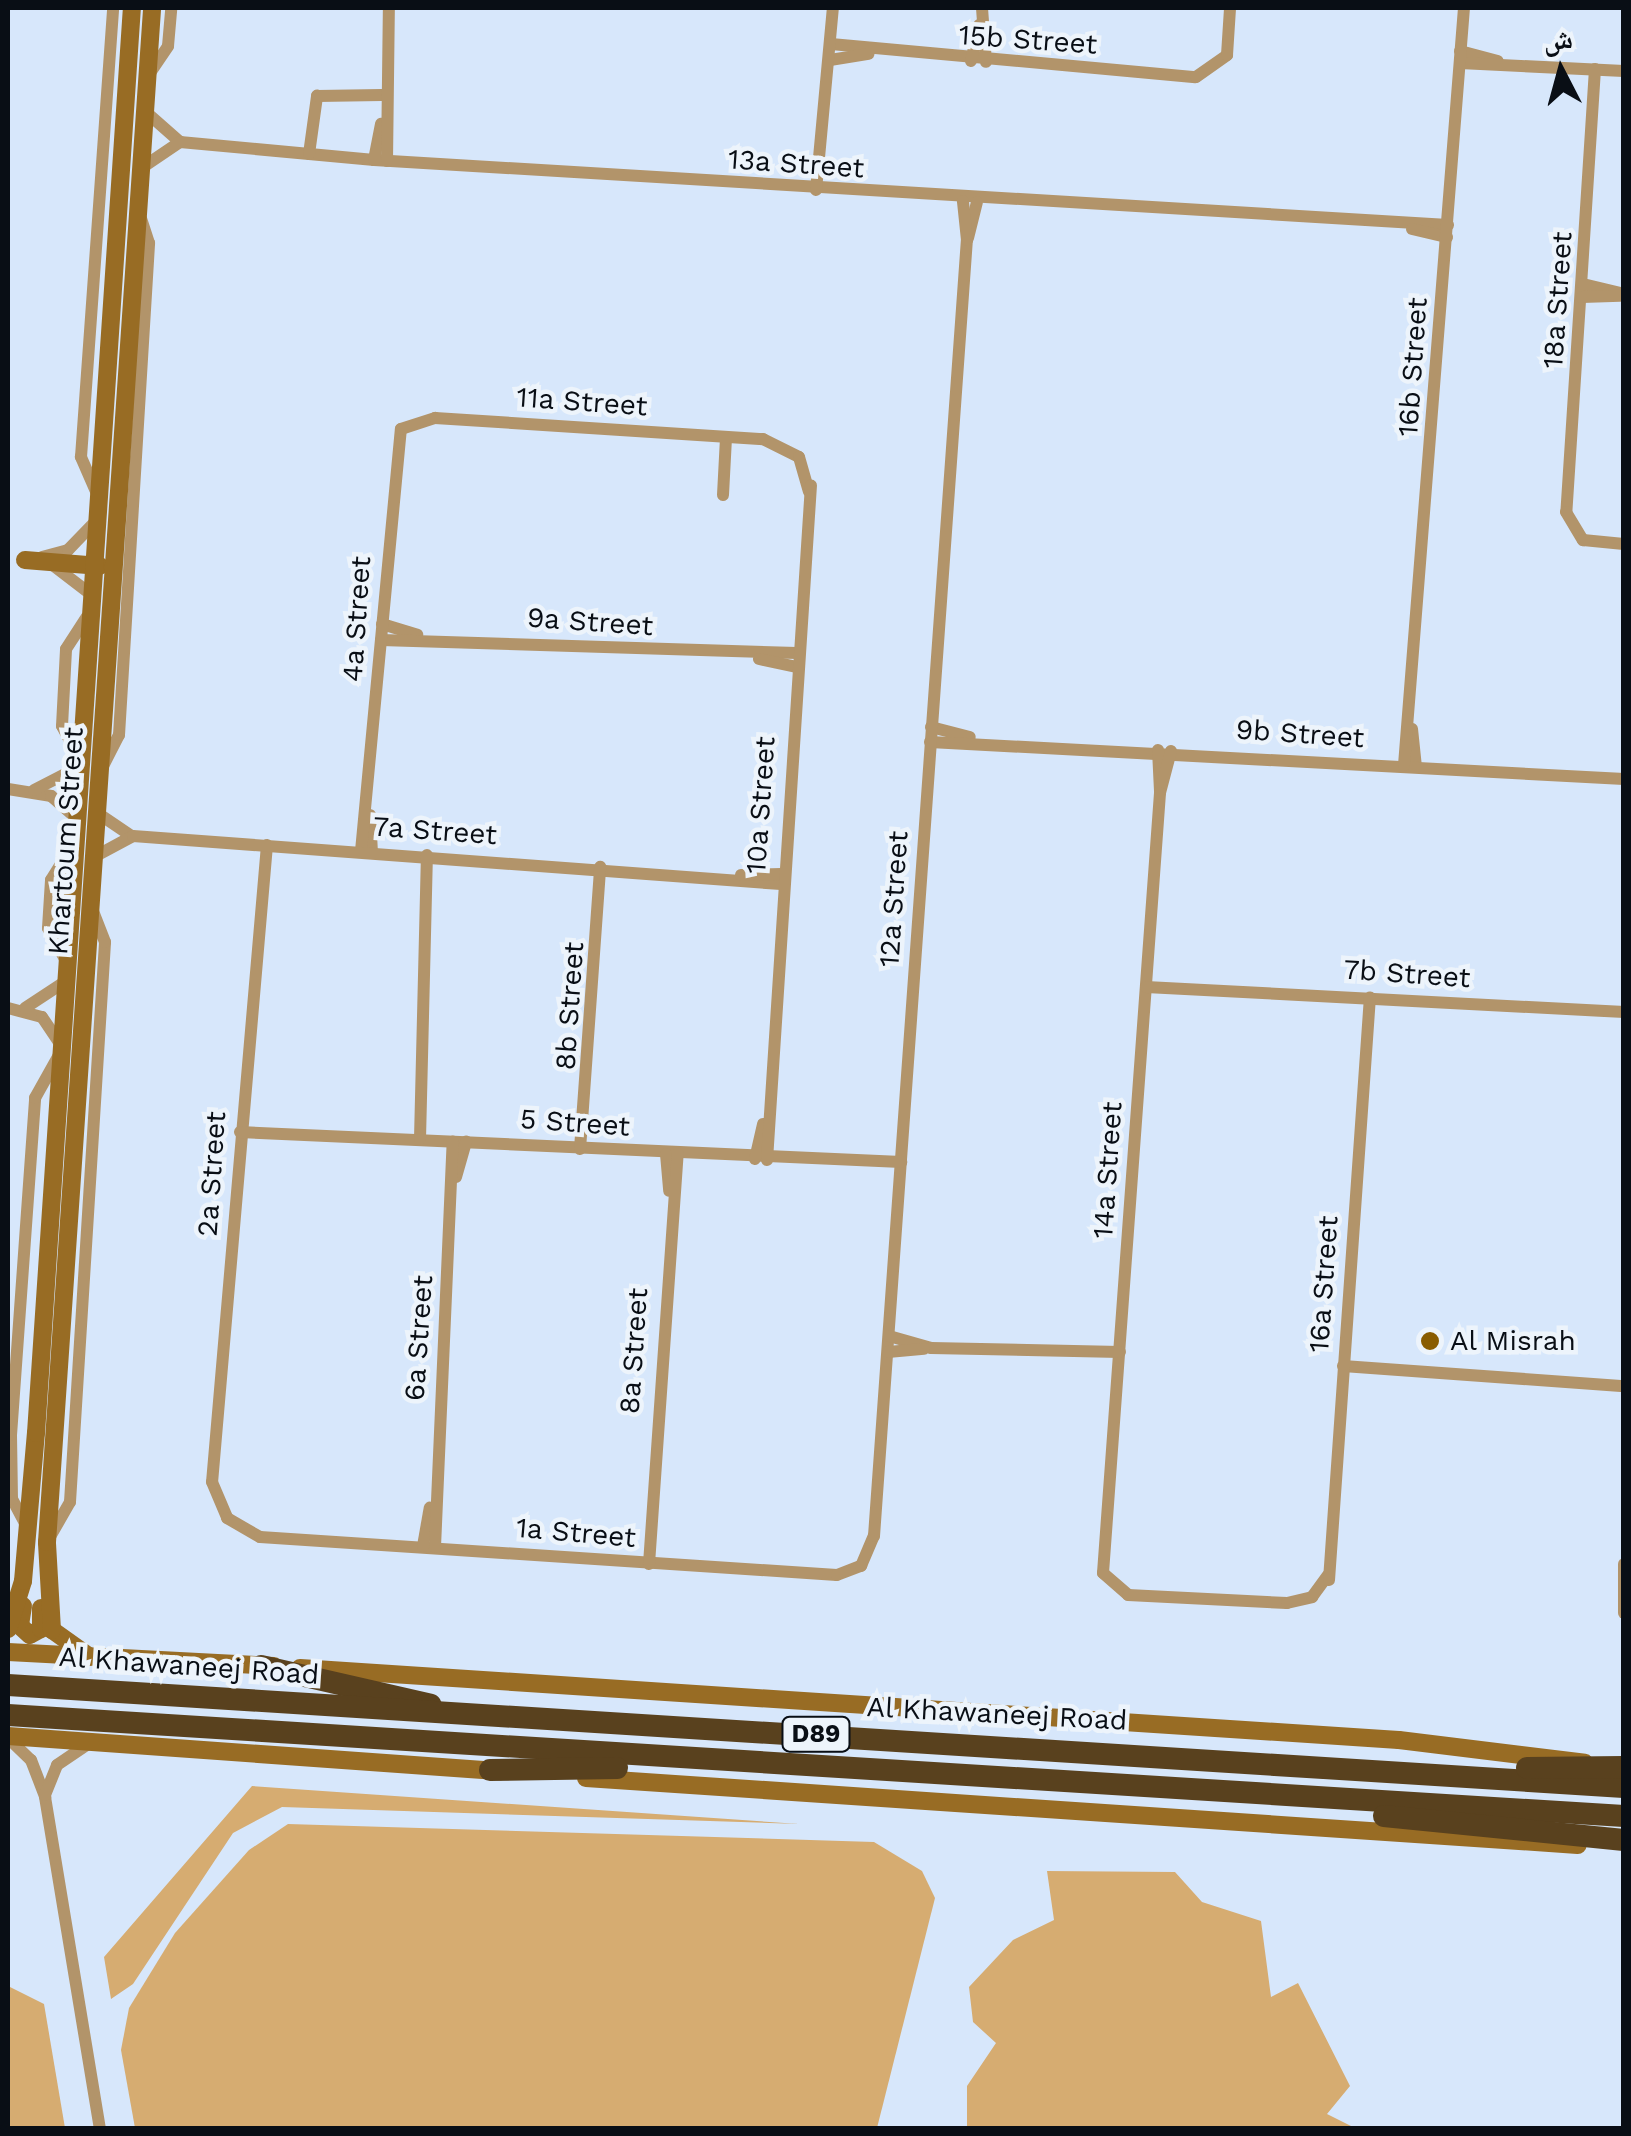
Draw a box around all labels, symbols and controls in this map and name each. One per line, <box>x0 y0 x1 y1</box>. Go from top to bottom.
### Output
street label: 15b Street <box>958 18 1098 62</box>
north arrow <box>1511 20 1611 120</box>
text: ش <box>1541 22 1574 58</box>
street label: 13a Street <box>727 142 865 186</box>
street label: 18a Street <box>1536 230 1580 370</box>
street label: 16b Street <box>1391 296 1435 438</box>
street label: 11a Street <box>515 381 649 423</box>
street label: 4a Street <box>336 555 378 683</box>
street label: 9a Street <box>526 601 654 643</box>
street label: 9b Street <box>1235 713 1365 755</box>
street label: Khartoum Street <box>41 726 91 956</box>
street label: 10a Street <box>739 735 783 875</box>
street label: 7a Street <box>372 810 498 852</box>
street label: 12a Street <box>872 830 916 968</box>
street label: 8b Street <box>549 941 591 1071</box>
street label: 7b Street <box>1342 953 1472 995</box>
street label: 14a Street <box>1086 1100 1130 1240</box>
street label: 5 Street <box>519 1102 631 1144</box>
street label: 2a Street <box>191 1110 233 1238</box>
street label: 16a Street <box>1302 1214 1346 1354</box>
street label: 6a Street <box>398 1274 440 1402</box>
street label: 8a Street <box>613 1287 655 1415</box>
place label: Al Misrah <box>1450 1324 1577 1358</box>
marker: Al Misrah <box>1419 1330 1441 1352</box>
street label: 1a Street <box>514 1511 638 1555</box>
street label: Al Khawaneej Road <box>57 1640 321 1692</box>
street label: Al Khawaneej Road <box>865 1690 1129 1738</box>
road number: D89 <box>781 1714 851 1754</box>

